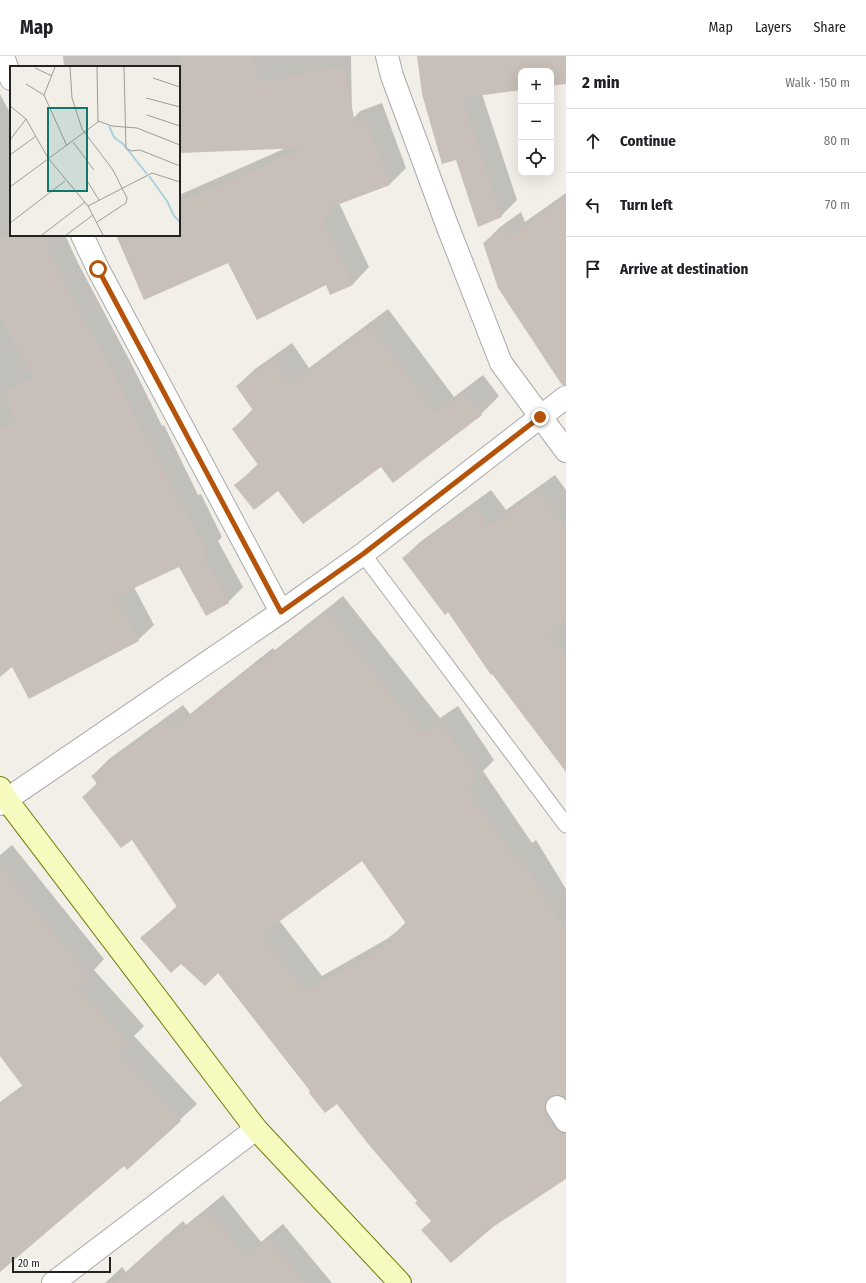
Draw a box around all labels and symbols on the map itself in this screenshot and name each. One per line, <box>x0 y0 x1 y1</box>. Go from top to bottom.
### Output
inset map <box>10 66 180 236</box>
route start <box>89 260 107 278</box>
route end <box>531 408 549 426</box>
scale bar <box>12 1255 111 1274</box>

